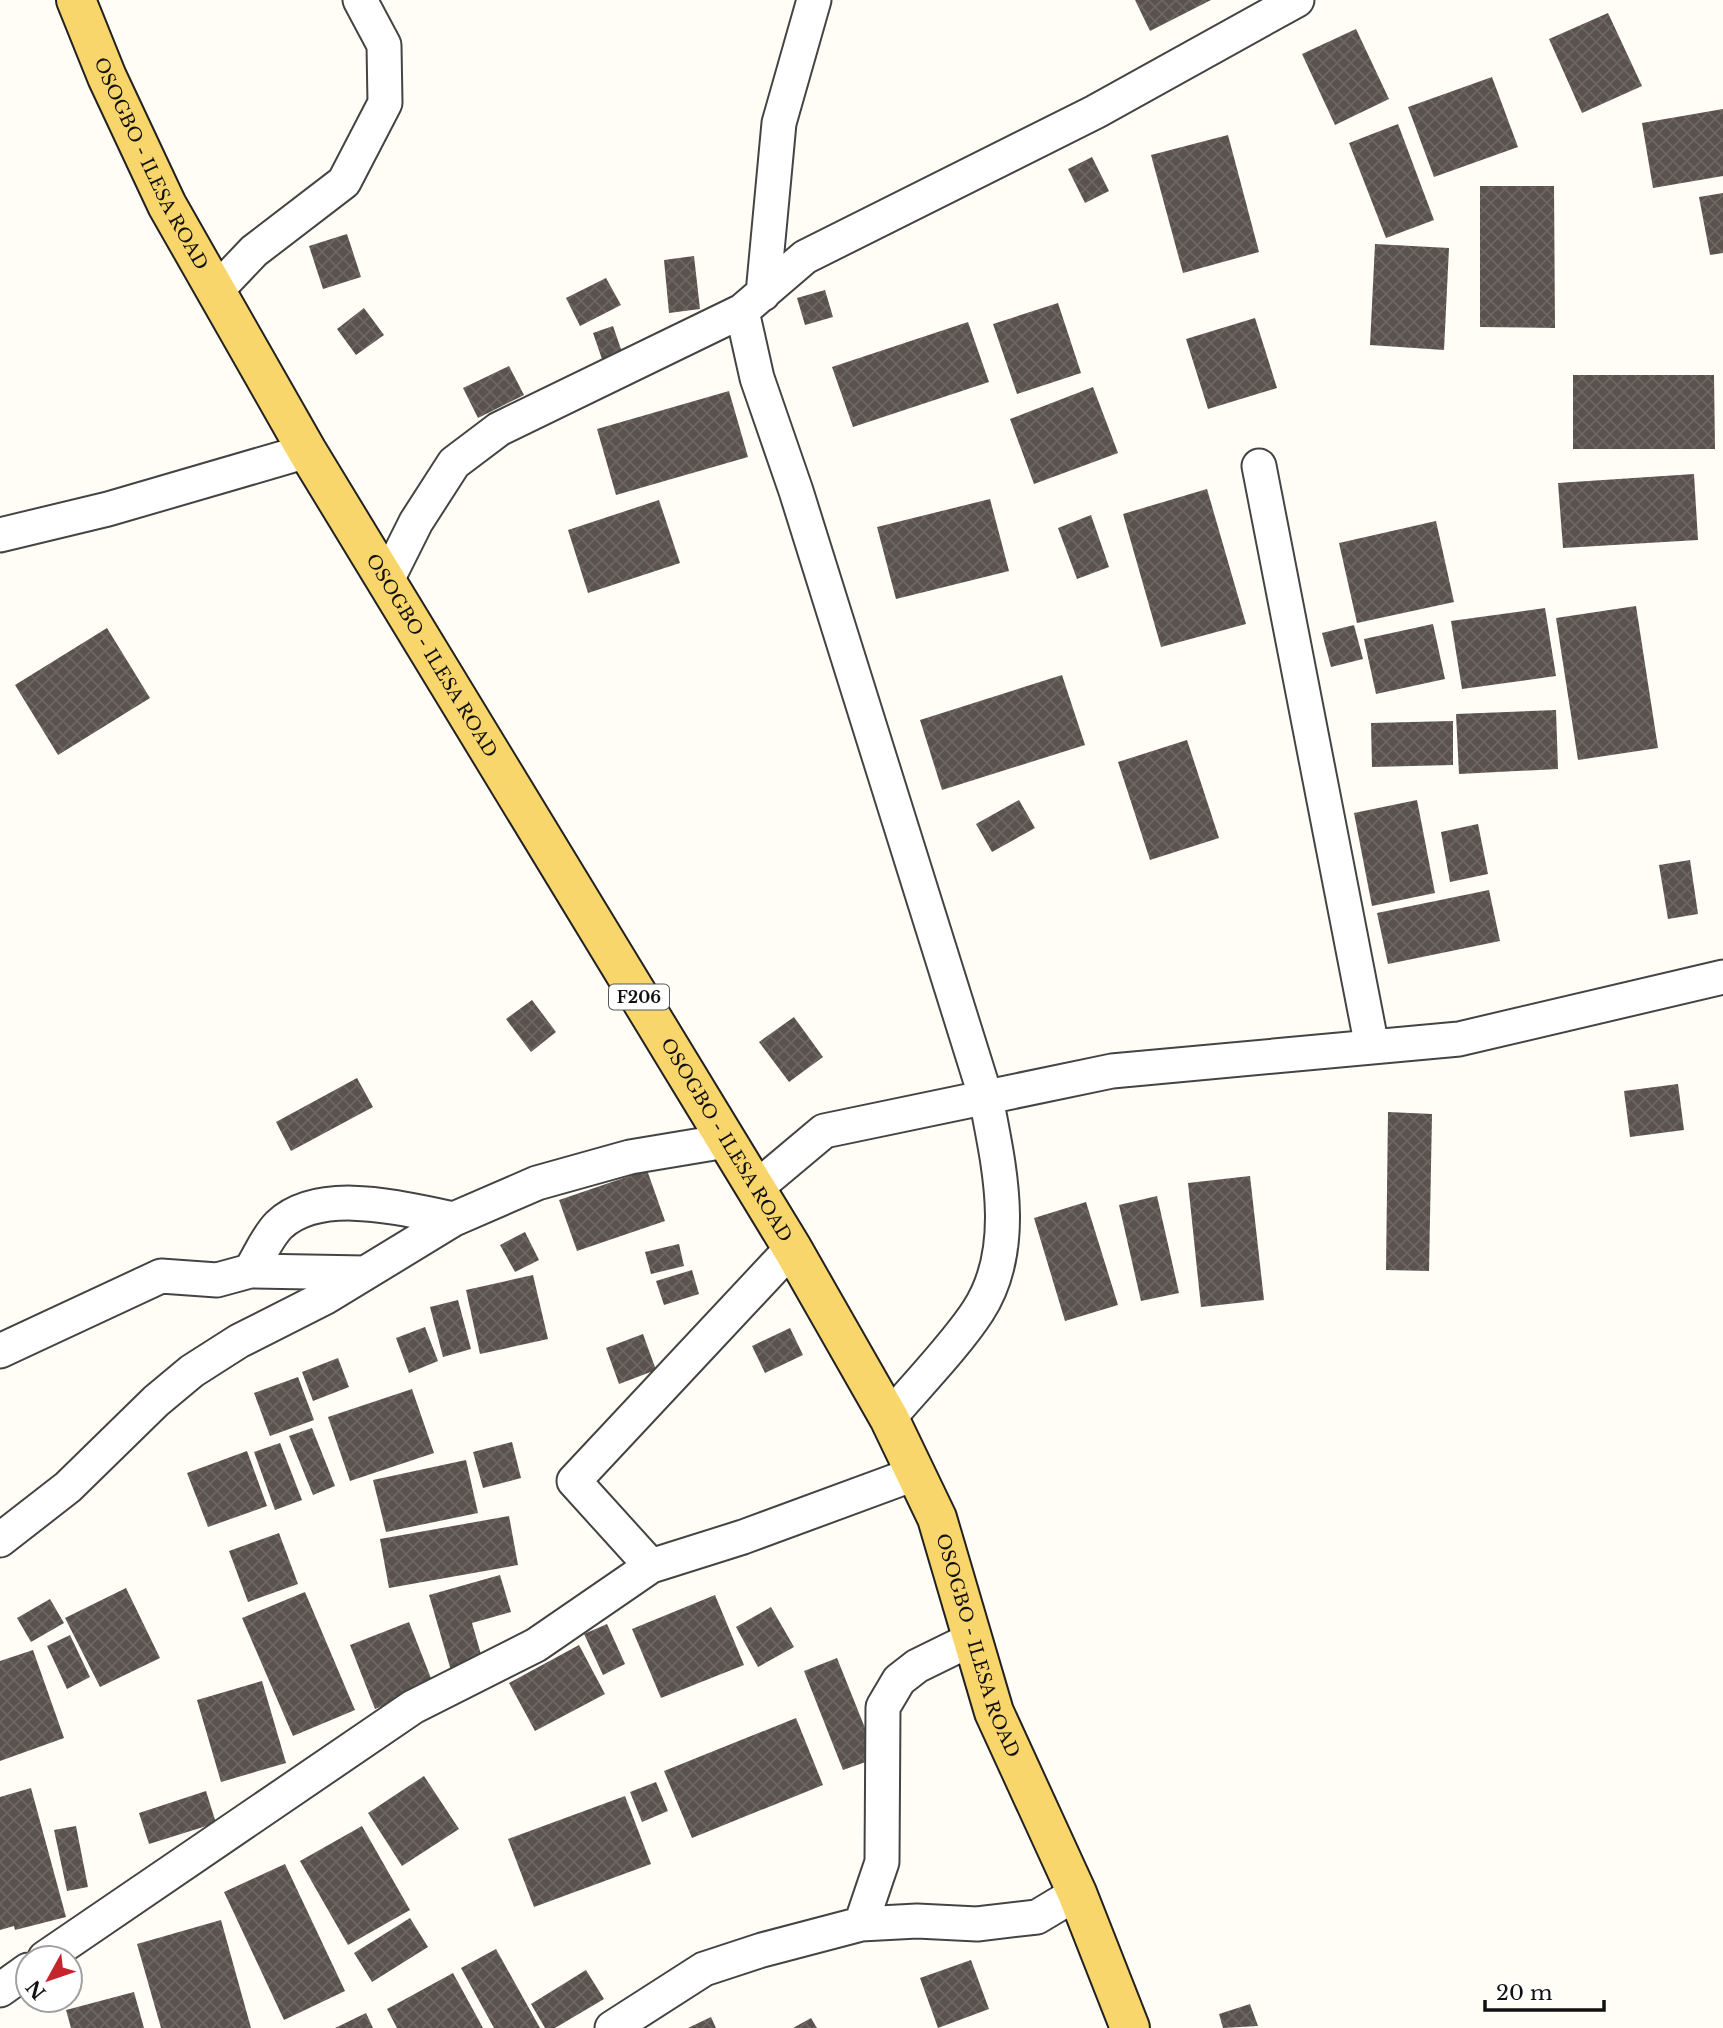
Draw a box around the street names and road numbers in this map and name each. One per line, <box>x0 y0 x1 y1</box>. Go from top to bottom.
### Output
street label: OSOGBO - ILESA ROAD <box>89 54 213 274</box>
street label: OSOGBO - ILESA ROAD <box>361 550 502 762</box>
road number: F206 <box>609 984 669 1009</box>
street label: OSOGBO - ILESA ROAD <box>656 1034 797 1246</box>
street label: OSOGBO - ILESA ROAD <box>931 1531 1024 1761</box>

